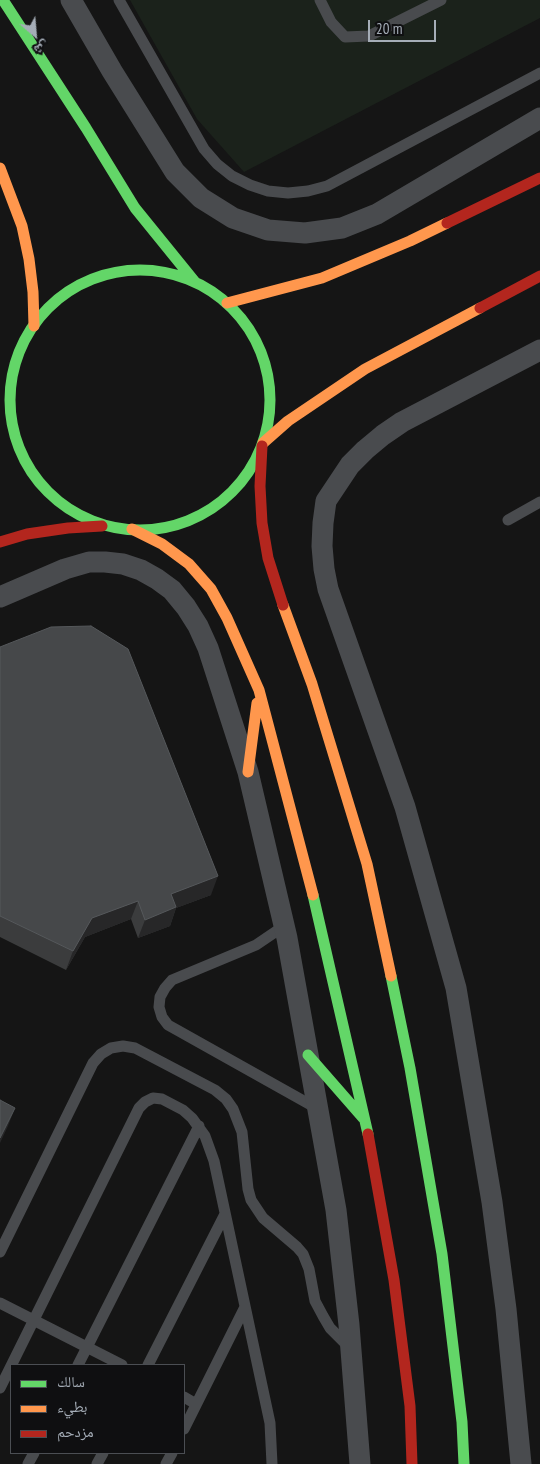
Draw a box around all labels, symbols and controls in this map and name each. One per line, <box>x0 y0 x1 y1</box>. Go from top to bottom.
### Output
north arrow <box>10 10 60 60</box>
scale bar <box>370 10 438 42</box>
text: 20 m <box>376 19 402 38</box>
text: ش <box>31 37 53 60</box>
legend <box>10 1364 185 1454</box>
text: سالك <box>57 1372 85 1391</box>
text: بطيء <box>57 1397 87 1416</box>
text: مزدحم <box>57 1422 94 1441</box>

